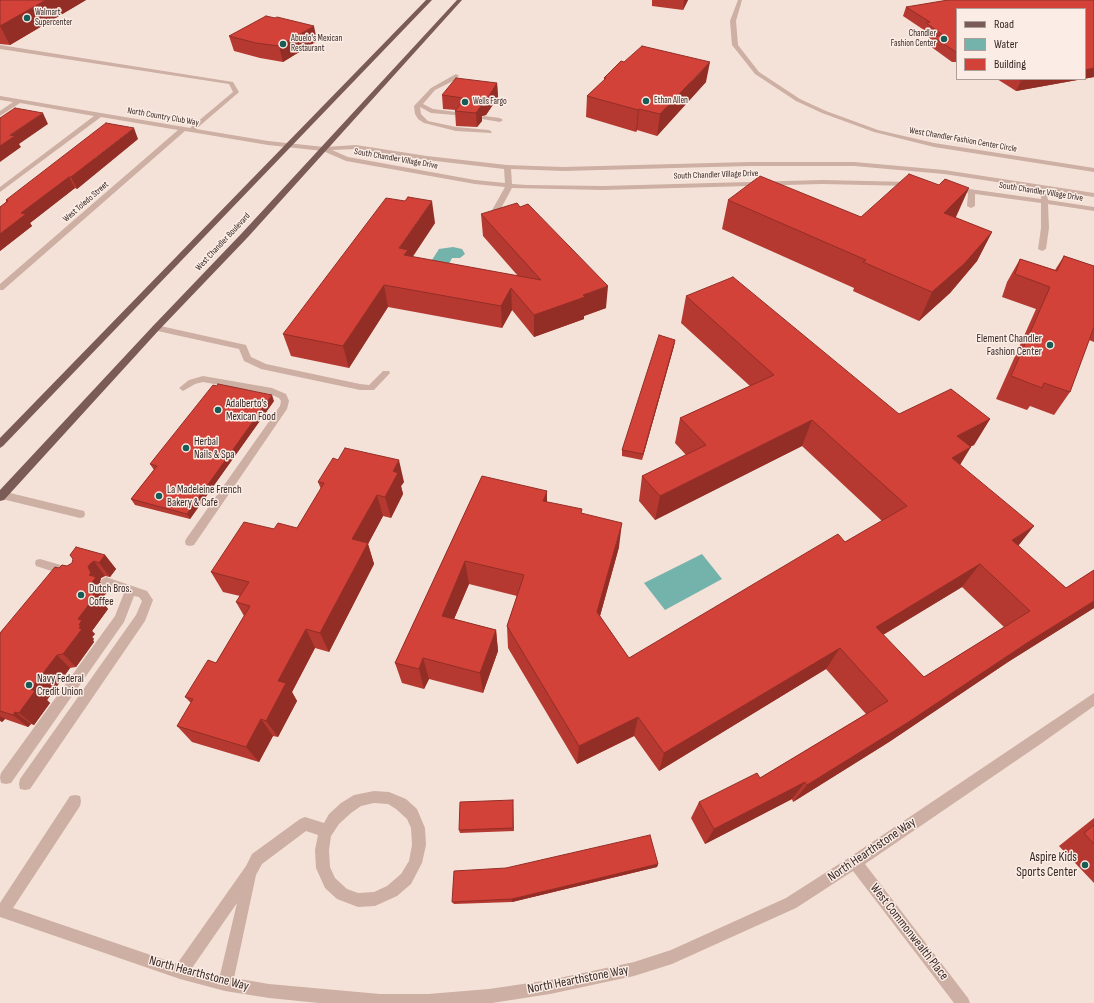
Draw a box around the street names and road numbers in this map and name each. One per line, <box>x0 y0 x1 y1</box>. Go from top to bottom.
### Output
street label: North Country Club Way <box>126 105 200 129</box>
street label: West Chandler Fashion Center Circle <box>908 125 1018 155</box>
street label: South Chandler Village Drive <box>353 146 439 172</box>
street label: South Chandler Village Drive <box>673 168 759 182</box>
street label: West Toledo Street <box>61 179 111 225</box>
street label: South Chandler Village Drive <box>998 180 1084 204</box>
street label: West Chandler Boulevard <box>193 211 253 273</box>
street label: North Hearthstone Way <box>825 815 919 885</box>
street label: West Commonwealth Place <box>866 881 952 983</box>
street label: North Hearthstone Way <box>147 953 251 995</box>
street label: North Hearthstone Way <box>526 963 630 997</box>

